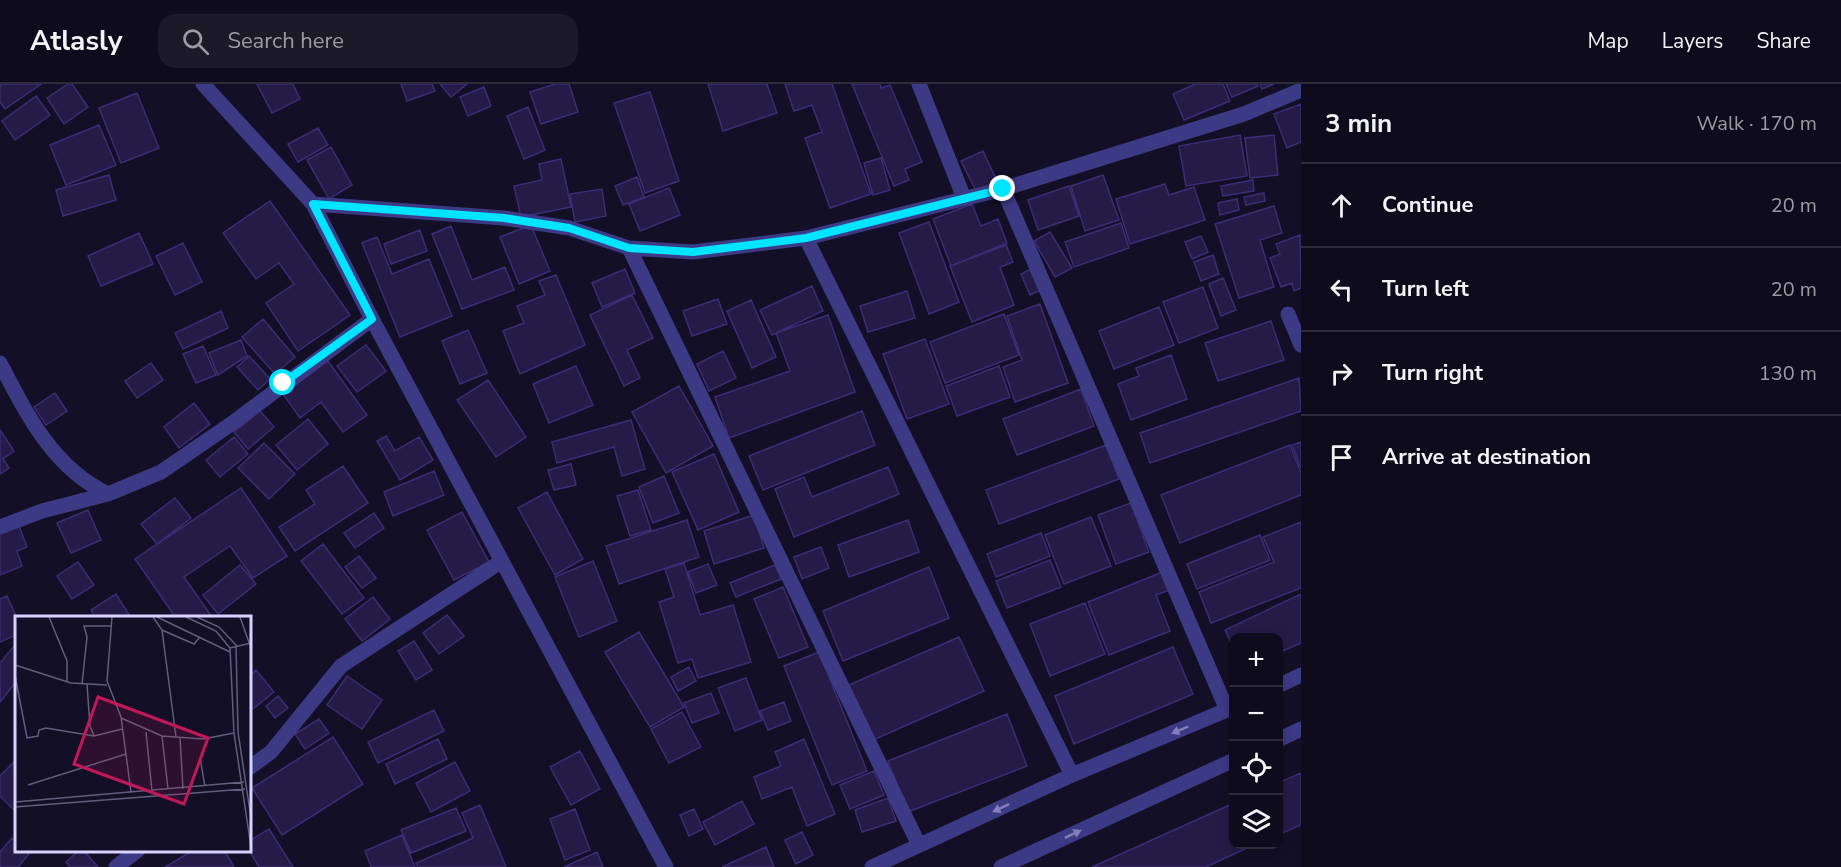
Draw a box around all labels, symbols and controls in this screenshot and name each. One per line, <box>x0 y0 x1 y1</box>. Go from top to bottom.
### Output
search box <box>158 14 578 68</box>
text: Atlasly <box>30 22 122 60</box>
icon: search <box>179 25 212 58</box>
text: Search here <box>227 26 344 56</box>
text: Map <box>1587 27 1629 55</box>
text: Layers <box>1662 27 1723 55</box>
text: Share <box>1756 27 1811 55</box>
text: 3 min <box>1325 106 1392 141</box>
text: Walk · 170 m <box>1697 110 1817 137</box>
route end <box>989 175 1015 201</box>
icon: ahead <box>1325 189 1358 222</box>
text: Continue <box>1382 190 1473 220</box>
text: 20 m <box>1771 192 1817 219</box>
icon: left <box>1325 273 1358 306</box>
text: Turn left <box>1382 274 1469 304</box>
text: 20 m <box>1771 276 1817 303</box>
icon: right <box>1325 357 1358 390</box>
text: Turn right <box>1382 358 1483 388</box>
text: 130 m <box>1759 360 1817 387</box>
route start <box>269 369 295 395</box>
icon: arrive <box>1325 441 1358 474</box>
text: Arrive at destination <box>1382 442 1591 472</box>
inset map <box>15 616 250 852</box>
map controls <box>1229 633 1283 849</box>
button: + <box>1229 633 1283 687</box>
button: − <box>1229 687 1283 741</box>
one-way arrow <box>1170 725 1188 735</box>
button: locate <box>1229 741 1283 795</box>
button: layers <box>1229 795 1283 849</box>
one-way arrow <box>992 803 1009 812</box>
one-way arrow <box>1065 829 1083 839</box>

